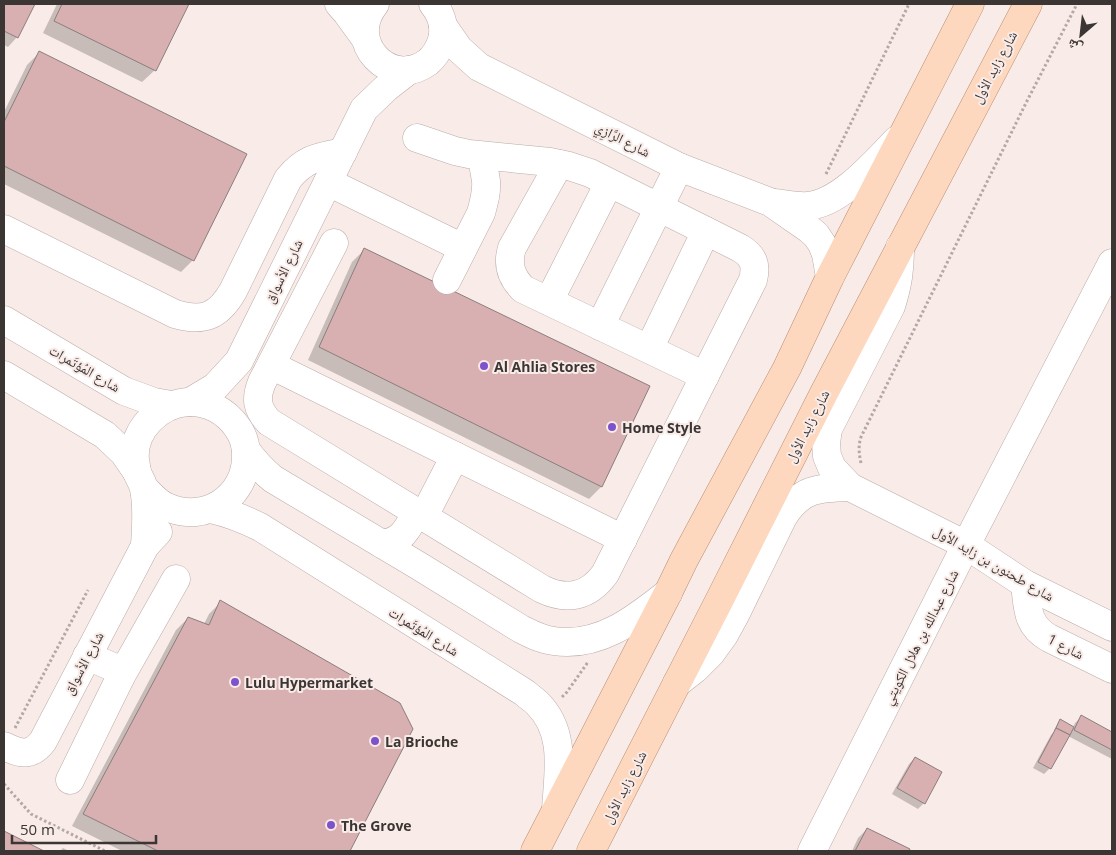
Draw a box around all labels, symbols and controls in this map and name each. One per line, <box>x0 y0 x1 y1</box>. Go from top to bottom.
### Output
north arrow <box>1056 10 1106 60</box>
street label: شارع زايد الأول <box>967 27 1022 107</box>
text: ش <box>1064 35 1086 59</box>
street label: شارع الرَّازِي <box>591 117 654 163</box>
street label: شارع الأسواق <box>259 236 308 307</box>
street label: شارع المُؤتَمرات <box>45 340 124 397</box>
place label: Al Ahlia Stores <box>494 357 595 376</box>
marker: Al Ahlia Stores <box>478 360 490 372</box>
street label: شارع زايد الأول <box>780 386 834 466</box>
place label: Home Style <box>622 418 701 437</box>
marker: Home Style <box>606 421 618 433</box>
street label: شارع طحنون بن زايد الأول <box>930 521 1058 606</box>
street label: شارع عبدالله بن هلال الكويتي <box>878 566 965 709</box>
street label: شارع المُؤتَمرات <box>385 602 463 661</box>
street label: شارع الأسواق <box>58 628 108 698</box>
street label: شارع 1 <box>1044 629 1087 664</box>
place label: Lulu Hypermarket <box>245 673 373 692</box>
marker: Lulu Hypermarket <box>229 676 241 688</box>
place label: La Brioche <box>385 732 458 751</box>
marker: La Brioche <box>369 735 381 747</box>
street label: شارع زايد الأول <box>597 747 651 827</box>
scale bar <box>12 812 156 844</box>
place label: The Grove <box>341 816 412 835</box>
text: 50 m <box>20 819 55 839</box>
marker: The Grove <box>325 819 337 831</box>

